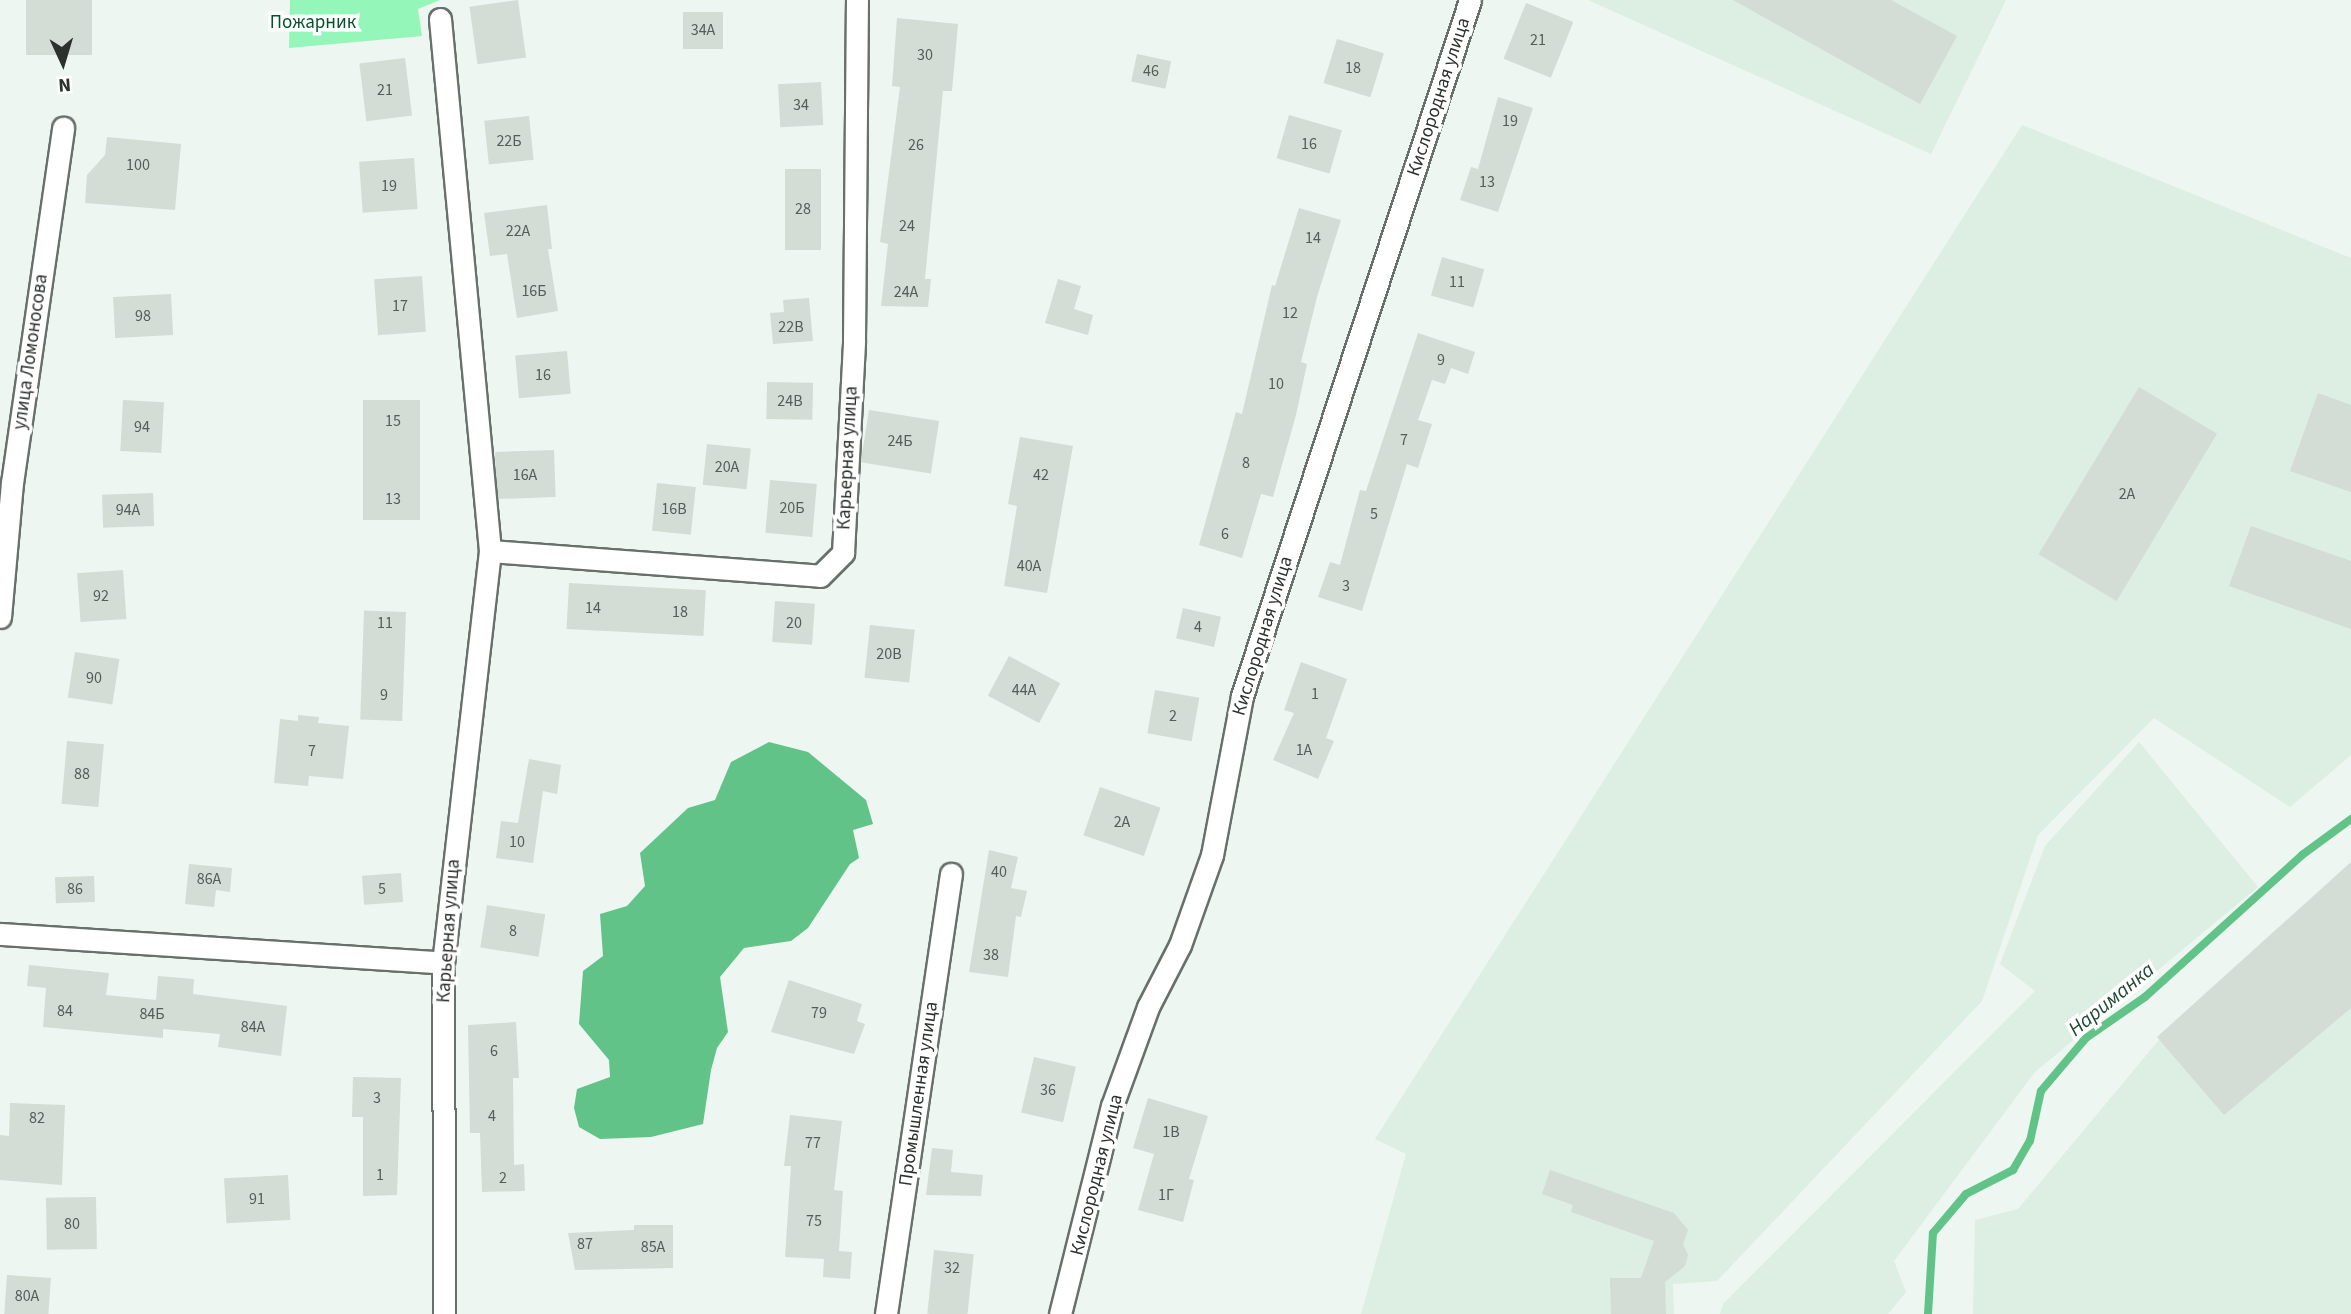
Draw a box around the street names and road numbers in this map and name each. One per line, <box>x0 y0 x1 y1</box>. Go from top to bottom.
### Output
street label: Кислородная улица <box>1403 15 1475 179</box>
street label: улица Ломоносова <box>9 273 53 431</box>
street label: Карьерная улица <box>833 385 863 531</box>
street label: Кислородная улица <box>1228 553 1298 719</box>
street label: Карьерная улица <box>433 858 465 1004</box>
street label: Промышленная улица <box>895 1000 943 1188</box>
street label: Кислородная улица <box>1066 1092 1128 1258</box>

